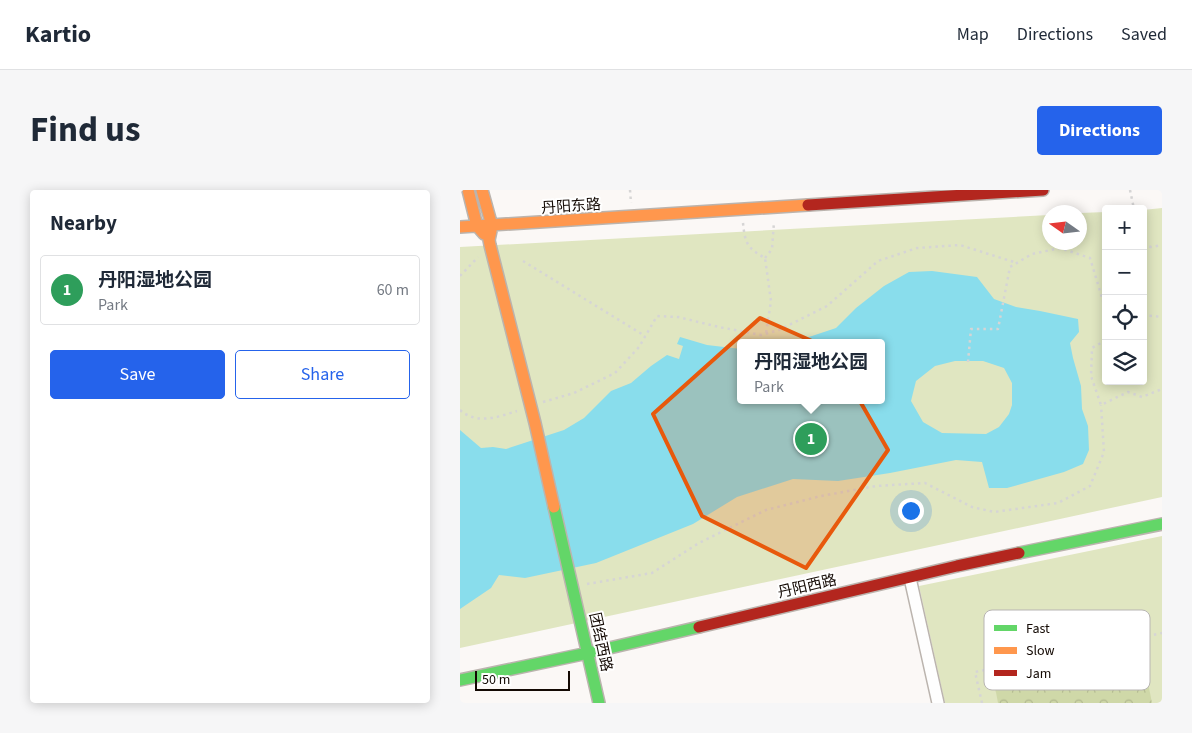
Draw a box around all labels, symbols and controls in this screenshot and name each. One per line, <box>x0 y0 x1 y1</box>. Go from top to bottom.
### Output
text: Kartio <box>25 17 91 52</box>
text: Map <box>957 22 989 47</box>
text: Directions <box>1017 22 1093 47</box>
text: Saved <box>1121 22 1167 47</box>
text: Find us <box>30 105 140 155</box>
button: Directions <box>1037 106 1162 155</box>
street label: 丹阳东路 <box>540 194 602 219</box>
north arrow <box>1042 205 1087 250</box>
map controls <box>1102 205 1147 385</box>
button: + <box>1102 205 1147 250</box>
text: Nearby <box>50 208 117 238</box>
button: − <box>1102 250 1147 295</box>
text: 丹阳湿地公园 <box>98 267 212 294</box>
text: 1 <box>63 279 71 301</box>
text: 60 m <box>377 279 409 301</box>
text: Park <box>98 294 128 316</box>
button: locate <box>1102 295 1147 340</box>
popup <box>737 339 885 404</box>
button: layers <box>1102 340 1147 385</box>
text: 丹阳湿地公园 <box>754 349 868 376</box>
button: Save <box>50 350 225 399</box>
button: Share <box>235 350 410 399</box>
text: Park <box>754 376 784 398</box>
pin: 1 <box>795 420 827 458</box>
your location <box>898 498 924 524</box>
street label: 丹阳西路 <box>776 570 839 603</box>
legend <box>984 610 1150 690</box>
street label: 团结西路 <box>584 611 617 674</box>
text: Fast <box>1026 619 1050 639</box>
text: Slow <box>1026 641 1055 661</box>
text: Jam <box>1026 664 1051 684</box>
scale bar <box>475 668 570 691</box>
text: 50 m <box>482 670 510 690</box>

